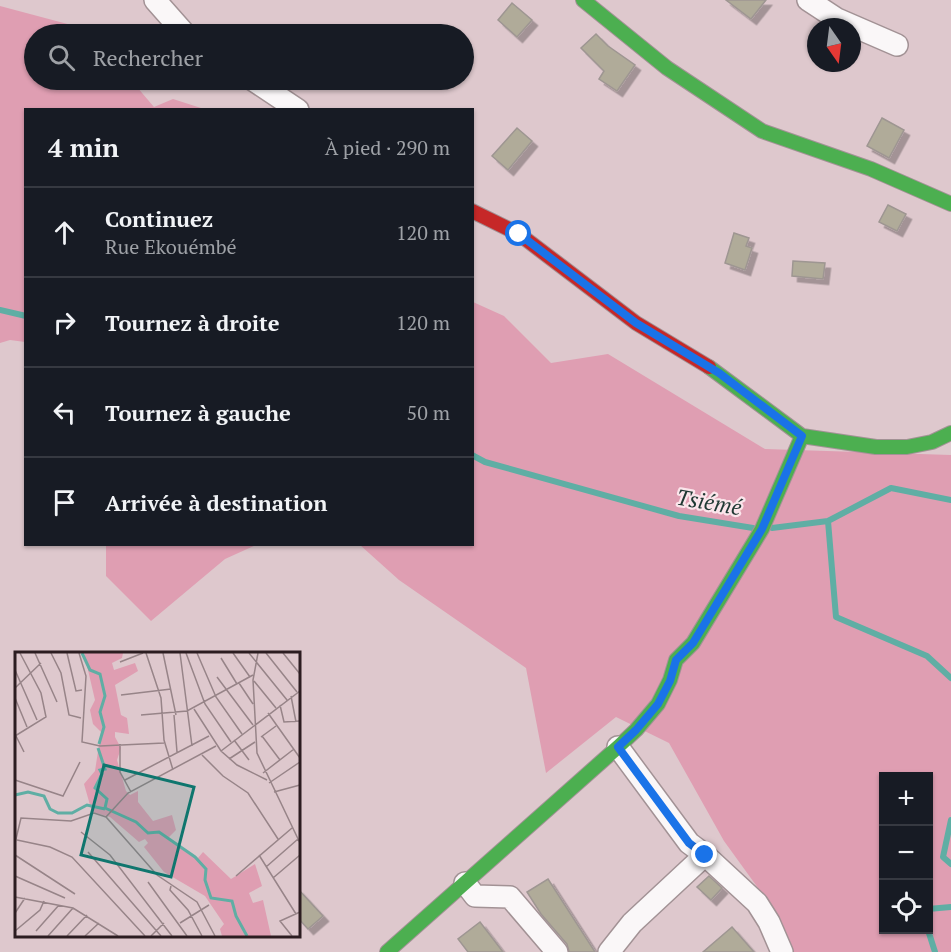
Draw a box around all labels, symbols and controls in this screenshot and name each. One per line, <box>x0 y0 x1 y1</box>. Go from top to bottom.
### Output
north arrow <box>807 18 861 72</box>
search box <box>24 24 474 90</box>
icon: search <box>45 41 78 74</box>
text: Rechercher <box>93 43 203 72</box>
text: 4 min <box>48 130 119 164</box>
text: À pied · 290 m <box>325 134 450 161</box>
text: Continuez <box>105 204 213 233</box>
icon: ahead <box>48 216 81 249</box>
text: 120 m <box>396 219 450 246</box>
route start <box>505 220 531 246</box>
text: Rue Ekouémbé <box>105 233 237 260</box>
icon: right <box>48 306 81 339</box>
text: Tournez à droite <box>105 308 280 337</box>
text: 120 m <box>396 309 450 336</box>
icon: left <box>48 396 81 429</box>
text: Tournez à gauche <box>105 398 291 427</box>
text: 50 m <box>407 399 450 426</box>
water label: Tsiémé <box>674 482 745 522</box>
icon: arrive <box>48 486 81 519</box>
text: Arrivée à destination <box>105 488 327 517</box>
inset map <box>15 652 300 937</box>
map controls <box>879 772 933 934</box>
button: + <box>879 772 933 826</box>
button: − <box>879 826 933 880</box>
route end <box>691 841 717 867</box>
button: locate <box>879 880 933 934</box>

